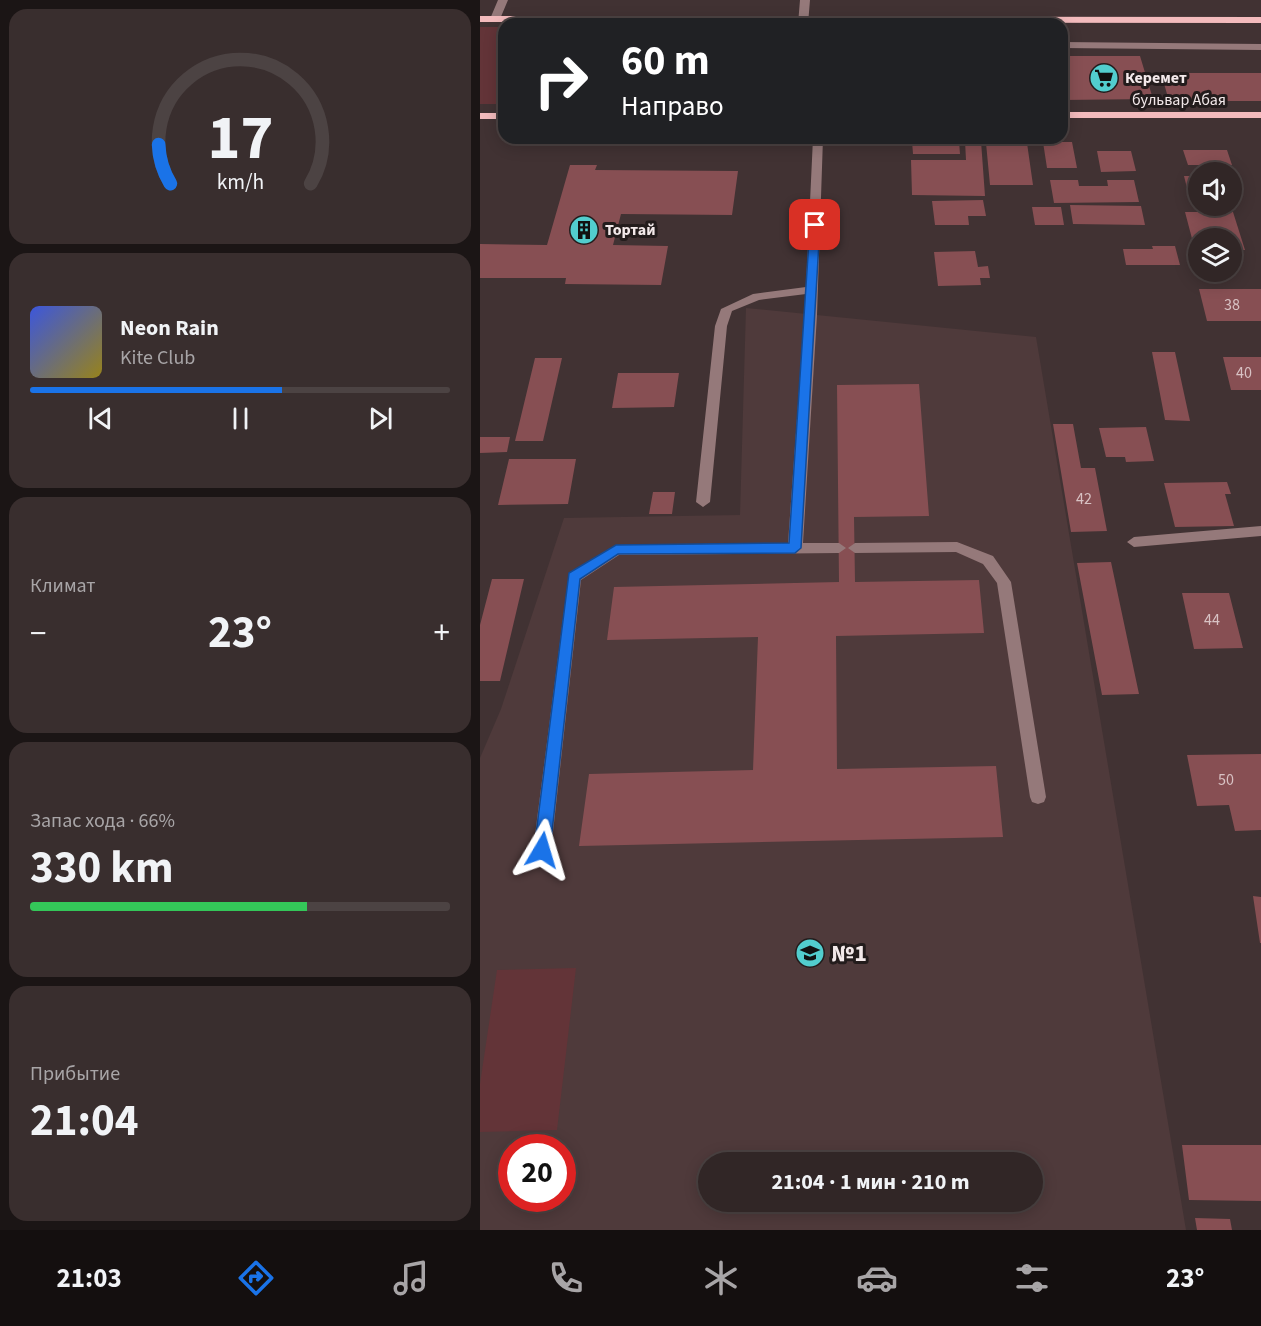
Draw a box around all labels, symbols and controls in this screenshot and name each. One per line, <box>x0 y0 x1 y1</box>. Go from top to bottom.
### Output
text: 60 m <box>621 31 710 91</box>
icon: right <box>522 42 600 120</box>
supermarket icon: Керемет <box>1088 62 1120 94</box>
place label: Керемет <box>1125 67 1187 89</box>
text: Направо <box>621 87 724 126</box>
street label: бульвар Абая <box>1132 89 1226 111</box>
text: 17 <box>207 94 273 183</box>
map controls <box>1188 162 1242 282</box>
button: sound <box>1188 162 1242 216</box>
text: km/h <box>216 167 264 198</box>
pin <box>789 199 840 250</box>
icon: arrive <box>798 208 831 241</box>
building icon: Тортай <box>568 214 600 246</box>
place label: Тортай <box>605 219 656 241</box>
button: layers <box>1188 228 1242 282</box>
house number: 38 <box>1224 294 1240 316</box>
text: Neon Rain <box>120 312 219 344</box>
text: Kite Club <box>120 344 195 372</box>
house number: 40 <box>1236 362 1252 384</box>
icon: previous <box>84 402 117 435</box>
icon: pause <box>224 402 257 435</box>
icon: next <box>364 402 397 435</box>
house number: 42 <box>1076 488 1092 510</box>
text: Климат <box>30 572 96 600</box>
text: 23° <box>208 601 272 665</box>
house number: 44 <box>1204 609 1220 631</box>
text: − <box>30 610 46 657</box>
text: + <box>434 610 450 657</box>
house number: 50 <box>1218 769 1234 791</box>
text: Запас хода · 66% <box>30 807 175 835</box>
position arrow <box>510 818 574 882</box>
text: 330 km <box>30 836 174 900</box>
place label: №1 <box>831 936 867 971</box>
school or university icon: №1 <box>794 937 826 969</box>
text: Прибытие <box>30 1060 120 1088</box>
text: 21:04 <box>30 1089 139 1153</box>
speed limit sign: 20 <box>498 1134 576 1212</box>
text: 21:04 · 1 мин · 210 m <box>771 1166 970 1198</box>
icon: directions <box>235 1257 277 1299</box>
icon: music <box>390 1257 432 1299</box>
icon: phone <box>545 1257 587 1299</box>
icon: climate <box>700 1257 742 1299</box>
icon: car <box>856 1257 898 1299</box>
icon: filters <box>1011 1257 1053 1299</box>
text: 21:03 <box>57 1259 122 1298</box>
text: 23° <box>1166 1259 1204 1298</box>

